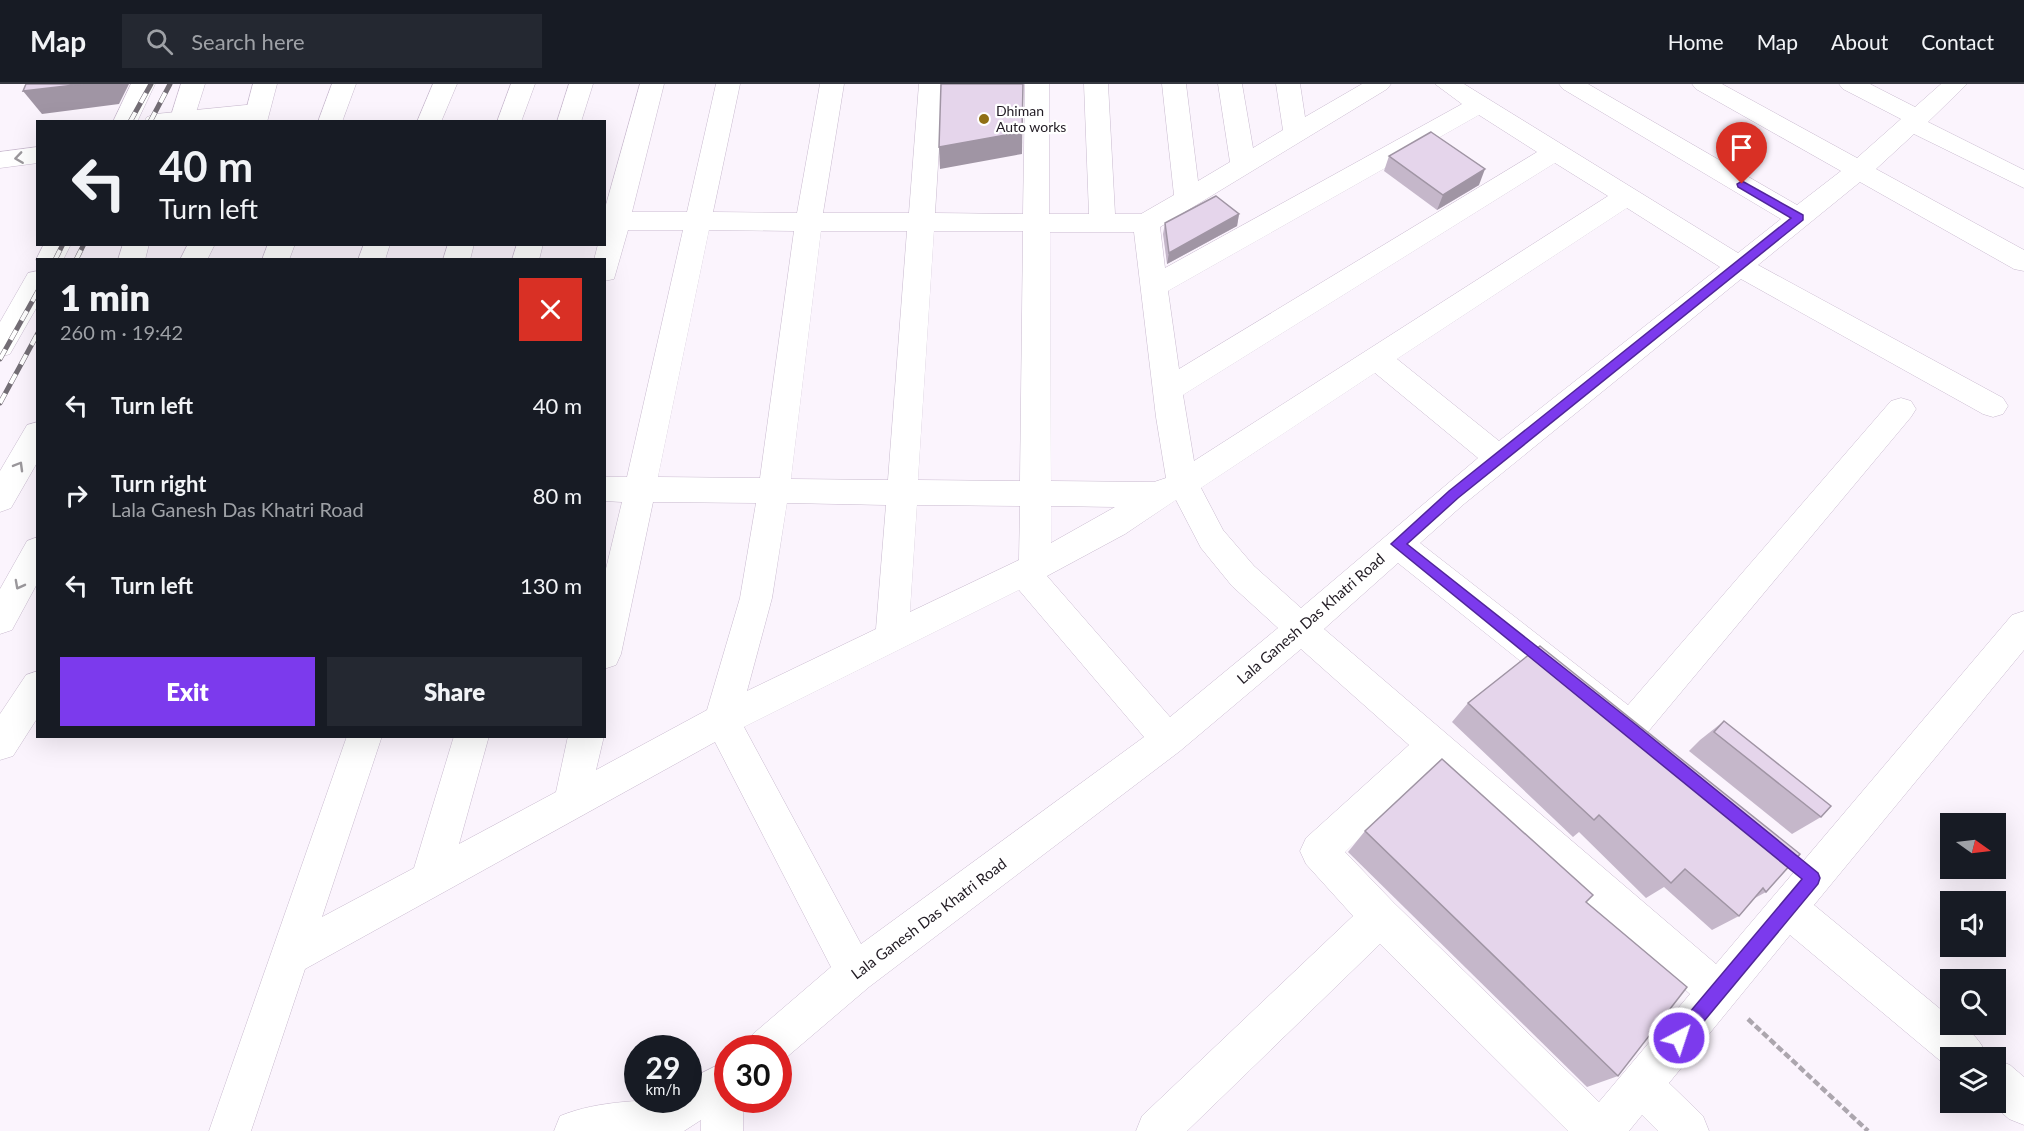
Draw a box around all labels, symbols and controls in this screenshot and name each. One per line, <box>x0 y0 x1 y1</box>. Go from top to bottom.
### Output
search box <box>122 14 542 68</box>
text: Map <box>30 24 86 58</box>
icon: search <box>143 25 176 58</box>
text: Search here <box>191 28 305 55</box>
text: Home <box>1668 29 1724 54</box>
text: Map <box>1757 29 1798 54</box>
text: About <box>1831 29 1888 54</box>
text: Contact <box>1921 29 1994 54</box>
place label: Dhiman Auto works <box>996 102 1066 135</box>
marker: Dhiman Auto works <box>977 112 991 126</box>
pin <box>1716 122 1767 184</box>
icon: arrive <box>1725 131 1758 164</box>
text: 40 m <box>159 141 253 191</box>
icon: left <box>60 144 138 222</box>
one-way arrow <box>14 151 23 163</box>
text: Turn left <box>159 192 258 225</box>
text: 1 min <box>60 275 150 319</box>
button: close <box>519 278 582 341</box>
text: 260 m · 19:42 <box>60 320 183 344</box>
icon: left <box>60 389 93 422</box>
text: Turn left <box>111 392 193 419</box>
text: 40 m <box>533 392 582 419</box>
one-way arrow <box>12 462 23 472</box>
text: Turn right <box>111 470 206 497</box>
icon: right <box>60 479 93 512</box>
text: 80 m <box>533 482 582 509</box>
text: Lala Ganesh Das Khatri Road <box>111 497 364 521</box>
street label: Lala Ganesh Das Khatri Road <box>1233 549 1388 687</box>
icon: left <box>60 569 93 602</box>
text: Turn left <box>111 572 193 599</box>
text: 130 m <box>520 572 582 599</box>
one-way arrow <box>15 579 26 589</box>
button: Exit <box>60 657 315 726</box>
button: Share <box>327 657 582 726</box>
north arrow <box>1940 813 2006 879</box>
map controls <box>1940 813 2006 1113</box>
street label: Lala Ganesh Das Khatri Road <box>847 854 1010 982</box>
button: sound <box>1940 891 2006 957</box>
button: search <box>1940 969 2006 1035</box>
position arrow <box>1647 1006 1711 1070</box>
speed limit sign: 30 <box>714 1035 792 1113</box>
button: layers <box>1940 1047 2006 1113</box>
text: 29 <box>646 1049 680 1085</box>
text: km/h <box>645 1080 681 1098</box>

